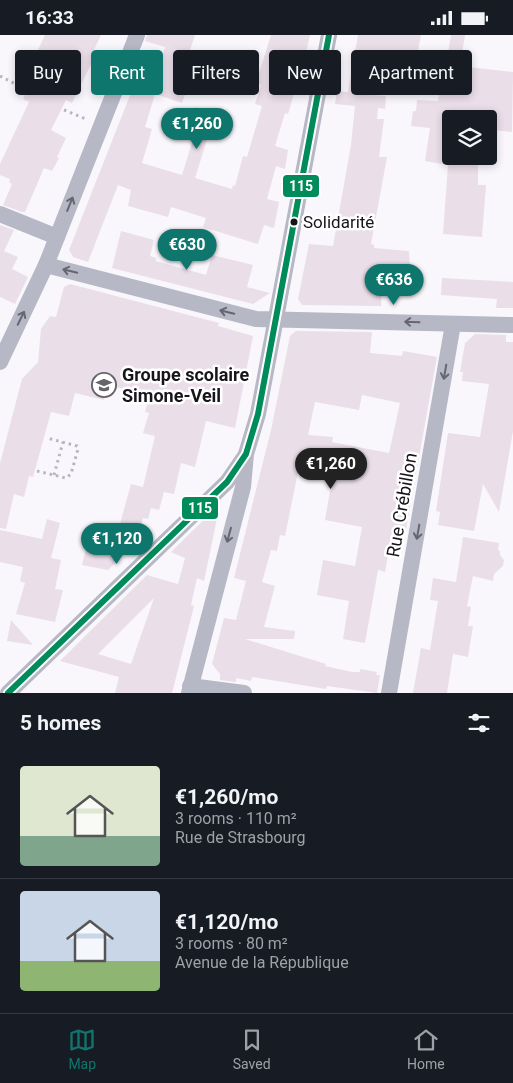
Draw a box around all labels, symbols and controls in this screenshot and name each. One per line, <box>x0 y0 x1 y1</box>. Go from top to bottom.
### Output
text: 16:33 <box>25 6 74 29</box>
chip: Buy <box>15 50 81 95</box>
chip: Rent <box>91 50 163 95</box>
chip: Filters <box>173 50 259 95</box>
chip: New <box>269 50 341 95</box>
chip: Apartment <box>351 50 472 95</box>
pin: €1,260 <box>156 107 238 150</box>
map controls <box>442 110 497 165</box>
button: layers <box>442 110 497 165</box>
text: €1,260 <box>172 114 222 133</box>
line badge: 115 <box>282 174 320 198</box>
text: 115 <box>289 178 313 194</box>
one-way arrow <box>66 197 75 212</box>
place label: Solidarité <box>303 212 374 232</box>
marker: Solidarité <box>289 217 299 227</box>
pin: €630 <box>157 229 217 271</box>
text: €630 <box>169 235 205 254</box>
pin: €636 <box>364 263 424 306</box>
one-way arrow <box>62 266 78 275</box>
text: €636 <box>376 270 412 289</box>
one-way arrow <box>220 307 236 316</box>
one-way arrow <box>17 311 27 326</box>
one-way arrow <box>404 318 420 327</box>
place label: Groupe scolaire Simone-Veil <box>122 364 250 406</box>
one-way arrow <box>439 364 449 380</box>
school or university icon: Groupe scolaire Simone-Veil <box>91 372 117 398</box>
pin: €1,260 <box>290 447 372 490</box>
street label: Rue Crébillon <box>382 451 421 559</box>
text: €1,260 <box>306 454 356 473</box>
line badge: 115 <box>181 496 219 520</box>
text: 115 <box>188 500 212 516</box>
pin: €1,120 <box>76 523 158 565</box>
one-way arrow <box>412 524 422 540</box>
one-way arrow <box>224 527 234 543</box>
text: €1,120 <box>92 529 142 548</box>
icon: filters <box>465 709 493 737</box>
text: 5 homes <box>20 711 101 735</box>
text: €1,260/mo <box>175 785 278 809</box>
icon: home <box>60 786 120 846</box>
text: 3 rooms · 110 m² <box>175 809 297 828</box>
text: Rue de Strasbourg <box>175 828 306 847</box>
text: €1,120/mo <box>175 910 278 934</box>
icon: home <box>60 911 120 971</box>
text: 3 rooms · 80 m² <box>175 934 288 953</box>
text: Avenue de la République <box>175 953 349 972</box>
tab: Map <box>68 1026 96 1072</box>
tab: Saved <box>233 1026 271 1072</box>
tab: Home <box>407 1026 445 1072</box>

